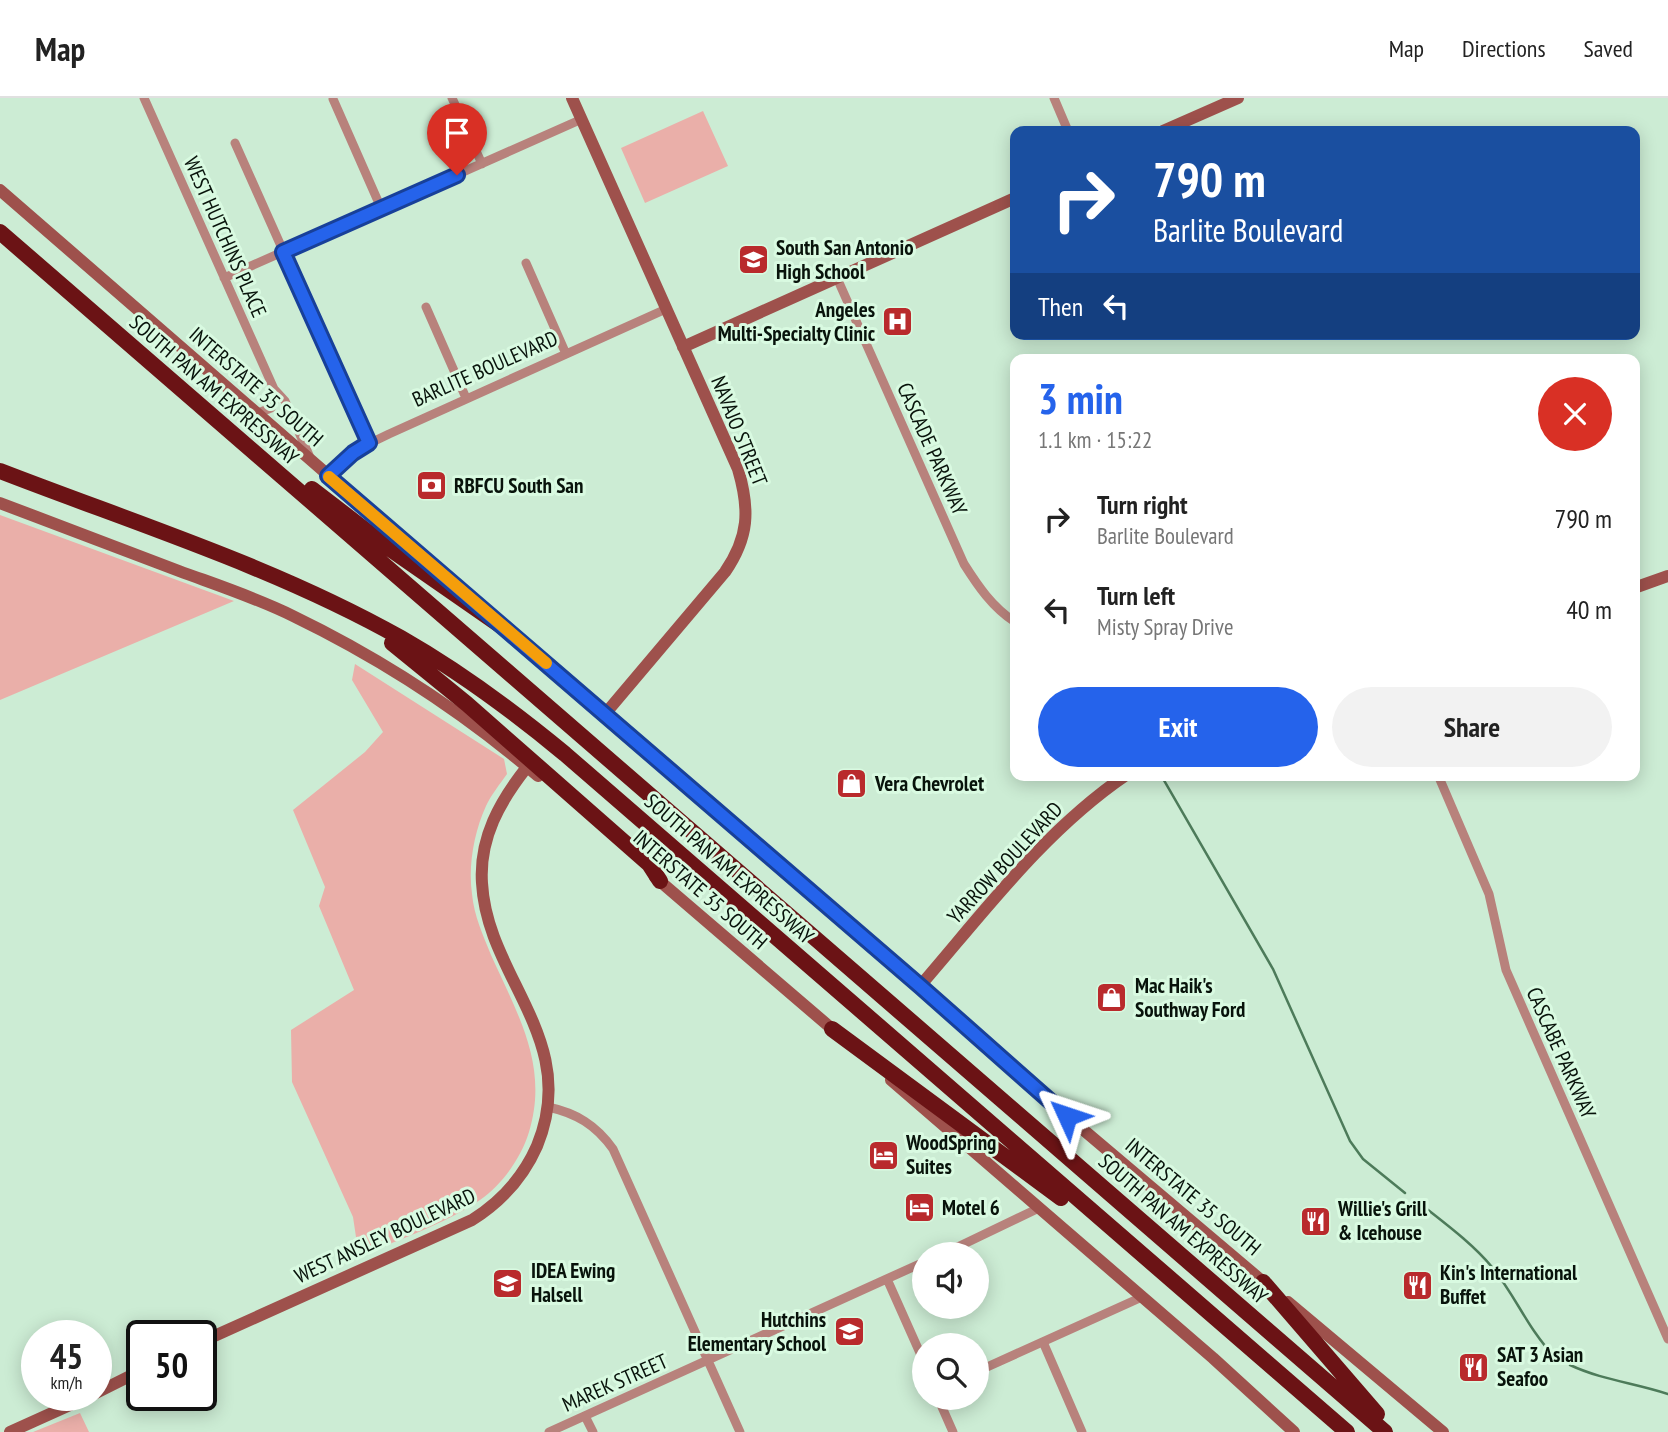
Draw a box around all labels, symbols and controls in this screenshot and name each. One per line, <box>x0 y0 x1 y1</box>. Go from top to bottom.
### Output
text: Map <box>35 27 85 70</box>
text: Map <box>1389 33 1424 64</box>
text: Directions <box>1462 33 1546 64</box>
text: Saved <box>1584 33 1633 64</box>
pin <box>427 103 487 175</box>
icon: arrive <box>438 114 476 152</box>
text: 790 m <box>1153 147 1266 211</box>
street label: WEST HUTCHINS PLACE <box>178 152 273 321</box>
icon: right <box>1038 154 1129 245</box>
text: Barlite Boulevard <box>1153 209 1343 251</box>
place label: South San Antonio High School <box>776 234 914 285</box>
school or university icon: South San Antonio High School <box>736 243 770 277</box>
icon: left <box>1097 287 1135 325</box>
text: Then <box>1038 290 1083 323</box>
place label: Angeles Multi-Specialty Clinic <box>718 296 876 347</box>
hospital icon: Angeles Multi-Specialty Clinic <box>881 305 915 339</box>
street label: SOUTH PAN AM EXPRESSWAY <box>124 309 305 471</box>
street label: INTERSTATE 35 SOUTH <box>184 321 329 452</box>
street label: BARLITE BOULEVARD <box>408 324 562 413</box>
text: 3 min <box>1038 371 1123 426</box>
street label: NAVAJO STREET <box>705 372 774 490</box>
button: close <box>1538 377 1612 451</box>
street label: CASCADE PARKWAY <box>891 378 974 520</box>
text: 1.1 km · 15:22 <box>1038 425 1152 454</box>
bank icon: RBFCU South San <box>414 469 448 503</box>
place label: RBFCU South San <box>454 472 583 499</box>
text: Turn right <box>1097 488 1188 521</box>
icon: right <box>1038 500 1076 538</box>
text: 790 m <box>1554 502 1612 535</box>
text: Barlite Boulevard <box>1097 521 1234 550</box>
text: Turn left <box>1097 579 1175 612</box>
icon: left <box>1038 591 1076 629</box>
text: 40 m <box>1566 593 1612 626</box>
text: Misty Spray Drive <box>1097 612 1233 641</box>
button: Exit <box>1038 687 1318 767</box>
button: Share <box>1332 687 1612 767</box>
shop icon: Vera Chevrolet <box>835 767 869 801</box>
place label: Vera Chevrolet <box>874 770 984 797</box>
street label: SOUTH PAN AM EXPRESSWAY <box>639 788 820 950</box>
street label: YARROW BOULEVARD <box>941 796 1068 929</box>
street label: INTERSTATE 35 SOUTH <box>628 824 773 955</box>
place label: Mac Haik's Southway Ford <box>1135 972 1245 1023</box>
shop icon: Mac Haik's Southway Ford <box>1095 981 1129 1015</box>
street label: CASCABE PARKWAY <box>1520 983 1603 1123</box>
position arrow <box>1030 1079 1104 1153</box>
place label: WoodSpring Suites <box>905 1129 996 1180</box>
street label: INTERSTATE 35 SOUTH <box>1120 1132 1267 1261</box>
hotel icon: WoodSpring Suites <box>866 1138 900 1172</box>
street label: SOUTH PAN AM EXPRESSWAY <box>1093 1148 1274 1310</box>
street label: WEST ANSLEY BOULEVARD <box>290 1182 479 1289</box>
hotel icon: Motel 6 <box>902 1191 936 1225</box>
place label: Motel 6 <box>942 1194 1000 1221</box>
place label: Willie's Grill & Icehouse <box>1337 1195 1428 1246</box>
restaurant icon: Willie's Grill & Icehouse <box>1298 1204 1332 1238</box>
map controls <box>912 1242 989 1410</box>
button: sound <box>912 1242 989 1319</box>
place label: IDEA Ewing Halsell <box>531 1257 615 1308</box>
place label: Kin's International Buffet <box>1440 1259 1578 1310</box>
school or university icon: IDEA Ewing Halsell <box>491 1266 525 1300</box>
restaurant icon: Kin's International Buffet <box>1400 1268 1434 1302</box>
place label: Hutchins Elementary School <box>688 1306 827 1357</box>
school or university icon: Hutchins Elementary School <box>832 1315 866 1349</box>
speed limit sign: 50 <box>126 1320 217 1411</box>
text: 45 <box>50 1333 83 1379</box>
button: search <box>912 1333 989 1410</box>
place label: SAT 3 Asian Seafoo <box>1497 1341 1583 1392</box>
street label: MAREK STREET <box>558 1347 672 1418</box>
restaurant icon: SAT 3 Asian Seafoo <box>1457 1350 1491 1384</box>
text: km/h <box>51 1371 82 1394</box>

